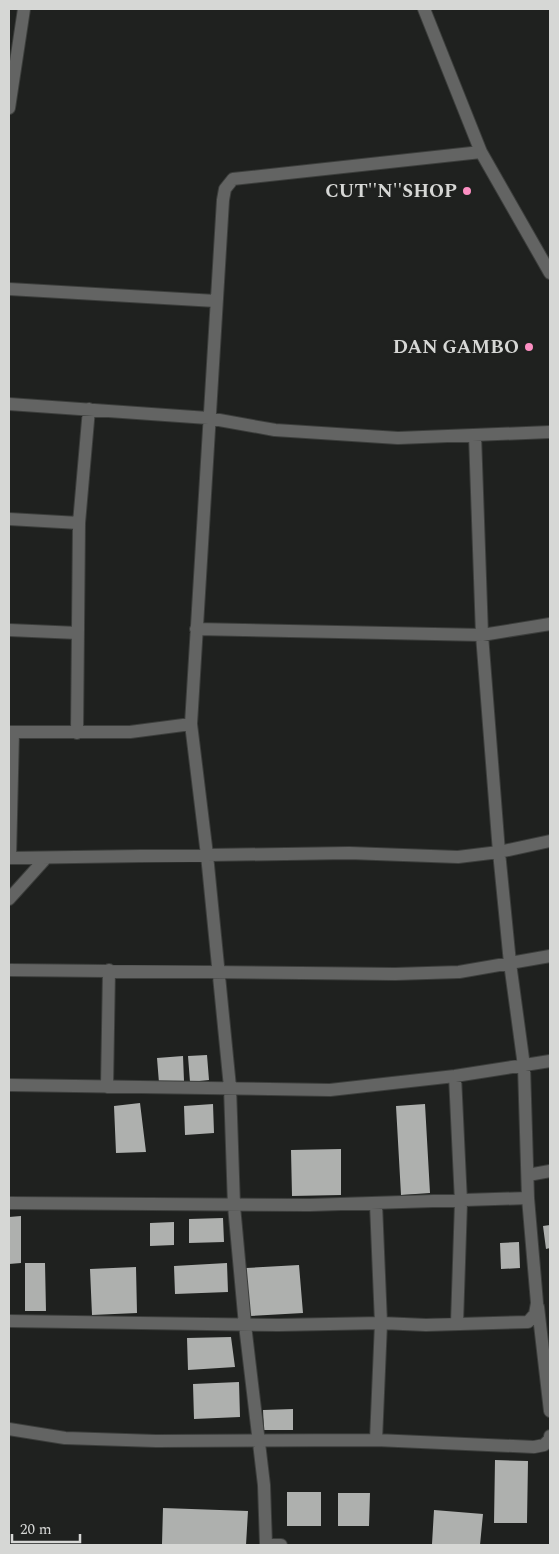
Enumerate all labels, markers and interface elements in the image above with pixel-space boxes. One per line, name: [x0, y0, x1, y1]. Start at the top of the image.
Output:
place label: CUT''N''SHOP: [325, 177, 457, 206]
marker: CUT''N''SHOP: [461, 185, 473, 197]
place label: DAN GAMBO: [393, 333, 519, 362]
marker: DAN GAMBO: [523, 341, 535, 353]
scale bar: [12, 1512, 80, 1544]
text: 20 m: [20, 1518, 52, 1541]

